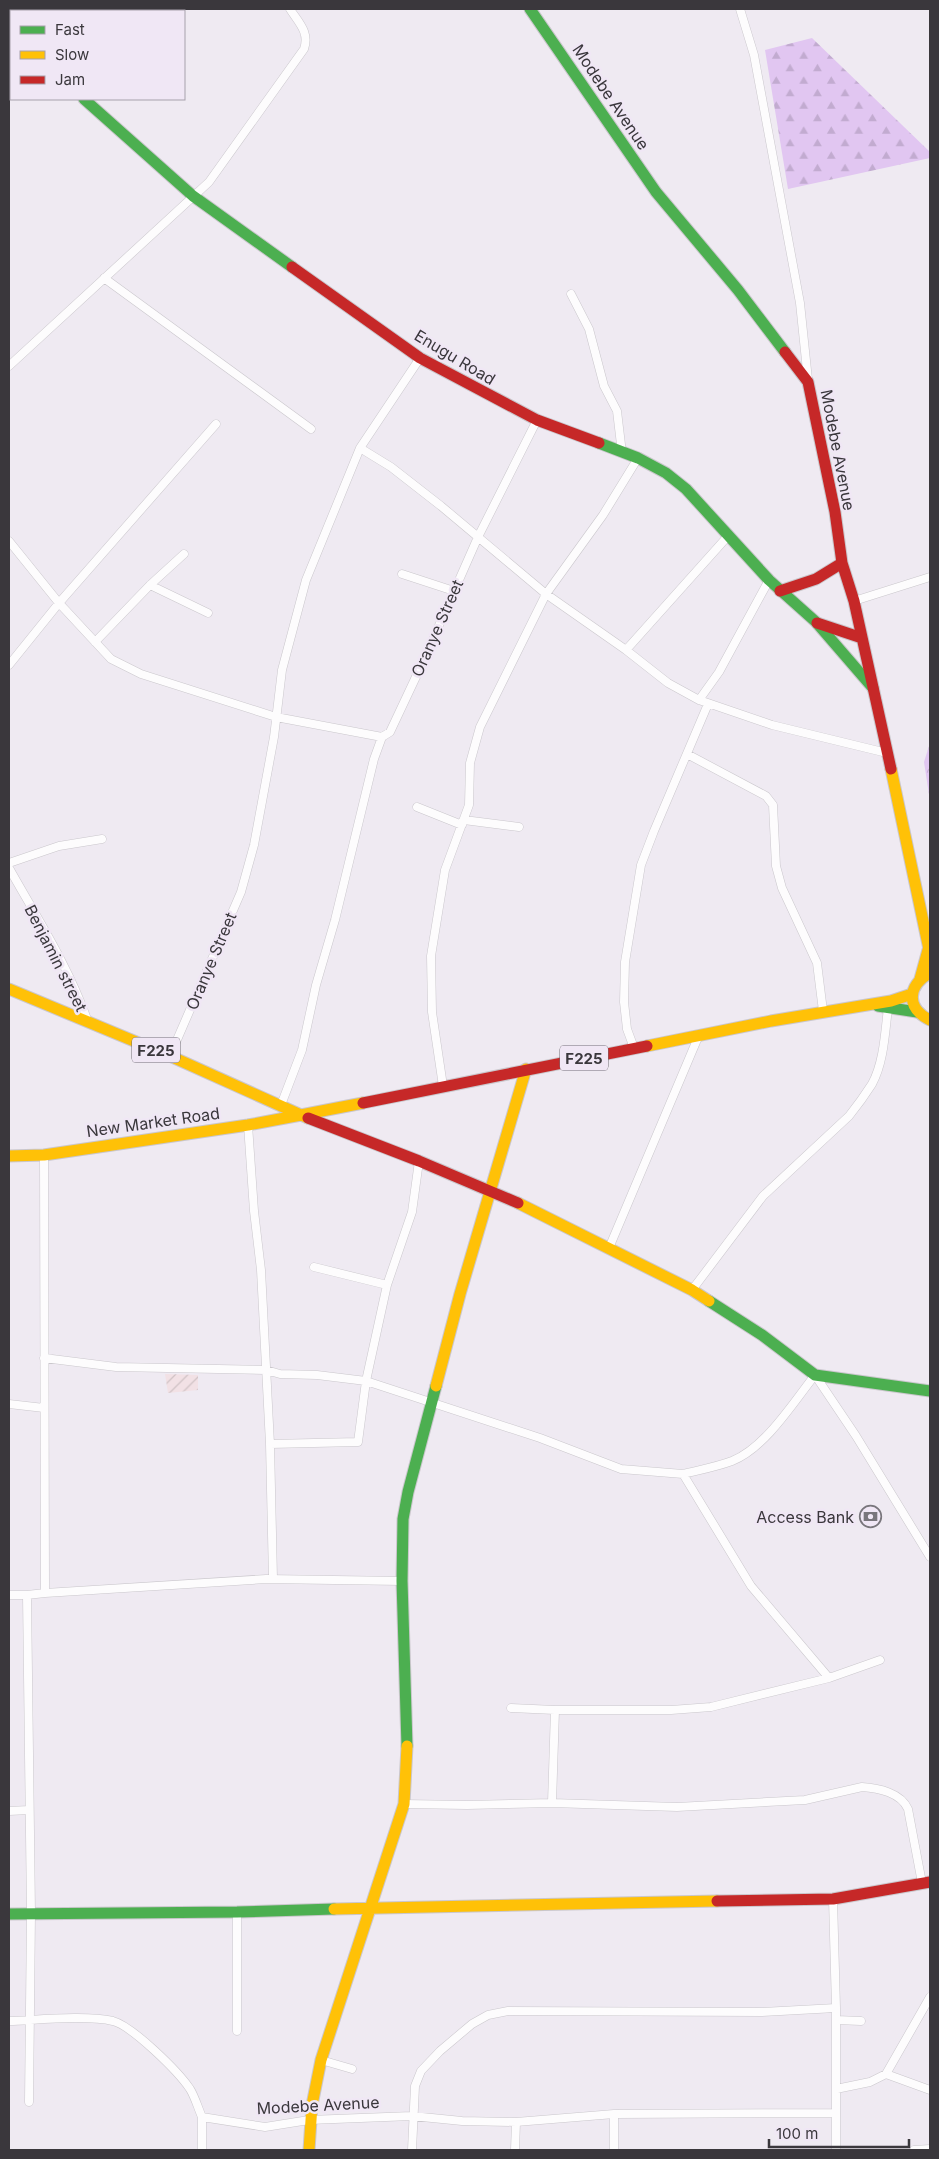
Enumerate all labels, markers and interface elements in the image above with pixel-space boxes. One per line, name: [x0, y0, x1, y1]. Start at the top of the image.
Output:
legend: [10, 10, 185, 100]
text: Fast: [55, 20, 85, 39]
street label: Modebe Avenue: [568, 40, 654, 154]
text: Slow: [55, 45, 89, 64]
text: Jam: [55, 70, 85, 89]
street label: Enugu Road: [411, 325, 499, 389]
street label: Modebe Avenue: [816, 388, 860, 512]
street label: Oranye Street: [407, 576, 467, 680]
street label: Benjamin street: [20, 901, 92, 1015]
street label: Oranye Street: [181, 909, 241, 1013]
road number: F225: [132, 1038, 180, 1062]
road number: F225: [560, 1046, 608, 1070]
street label: New Market Road: [85, 1103, 221, 1141]
bank icon: Access Bank: [858, 1505, 882, 1529]
place label: Access Bank: [756, 1507, 854, 1527]
street label: Modebe Avenue: [256, 2092, 380, 2118]
scale bar: [769, 2116, 909, 2148]
text: 100 m: [776, 2124, 818, 2143]

